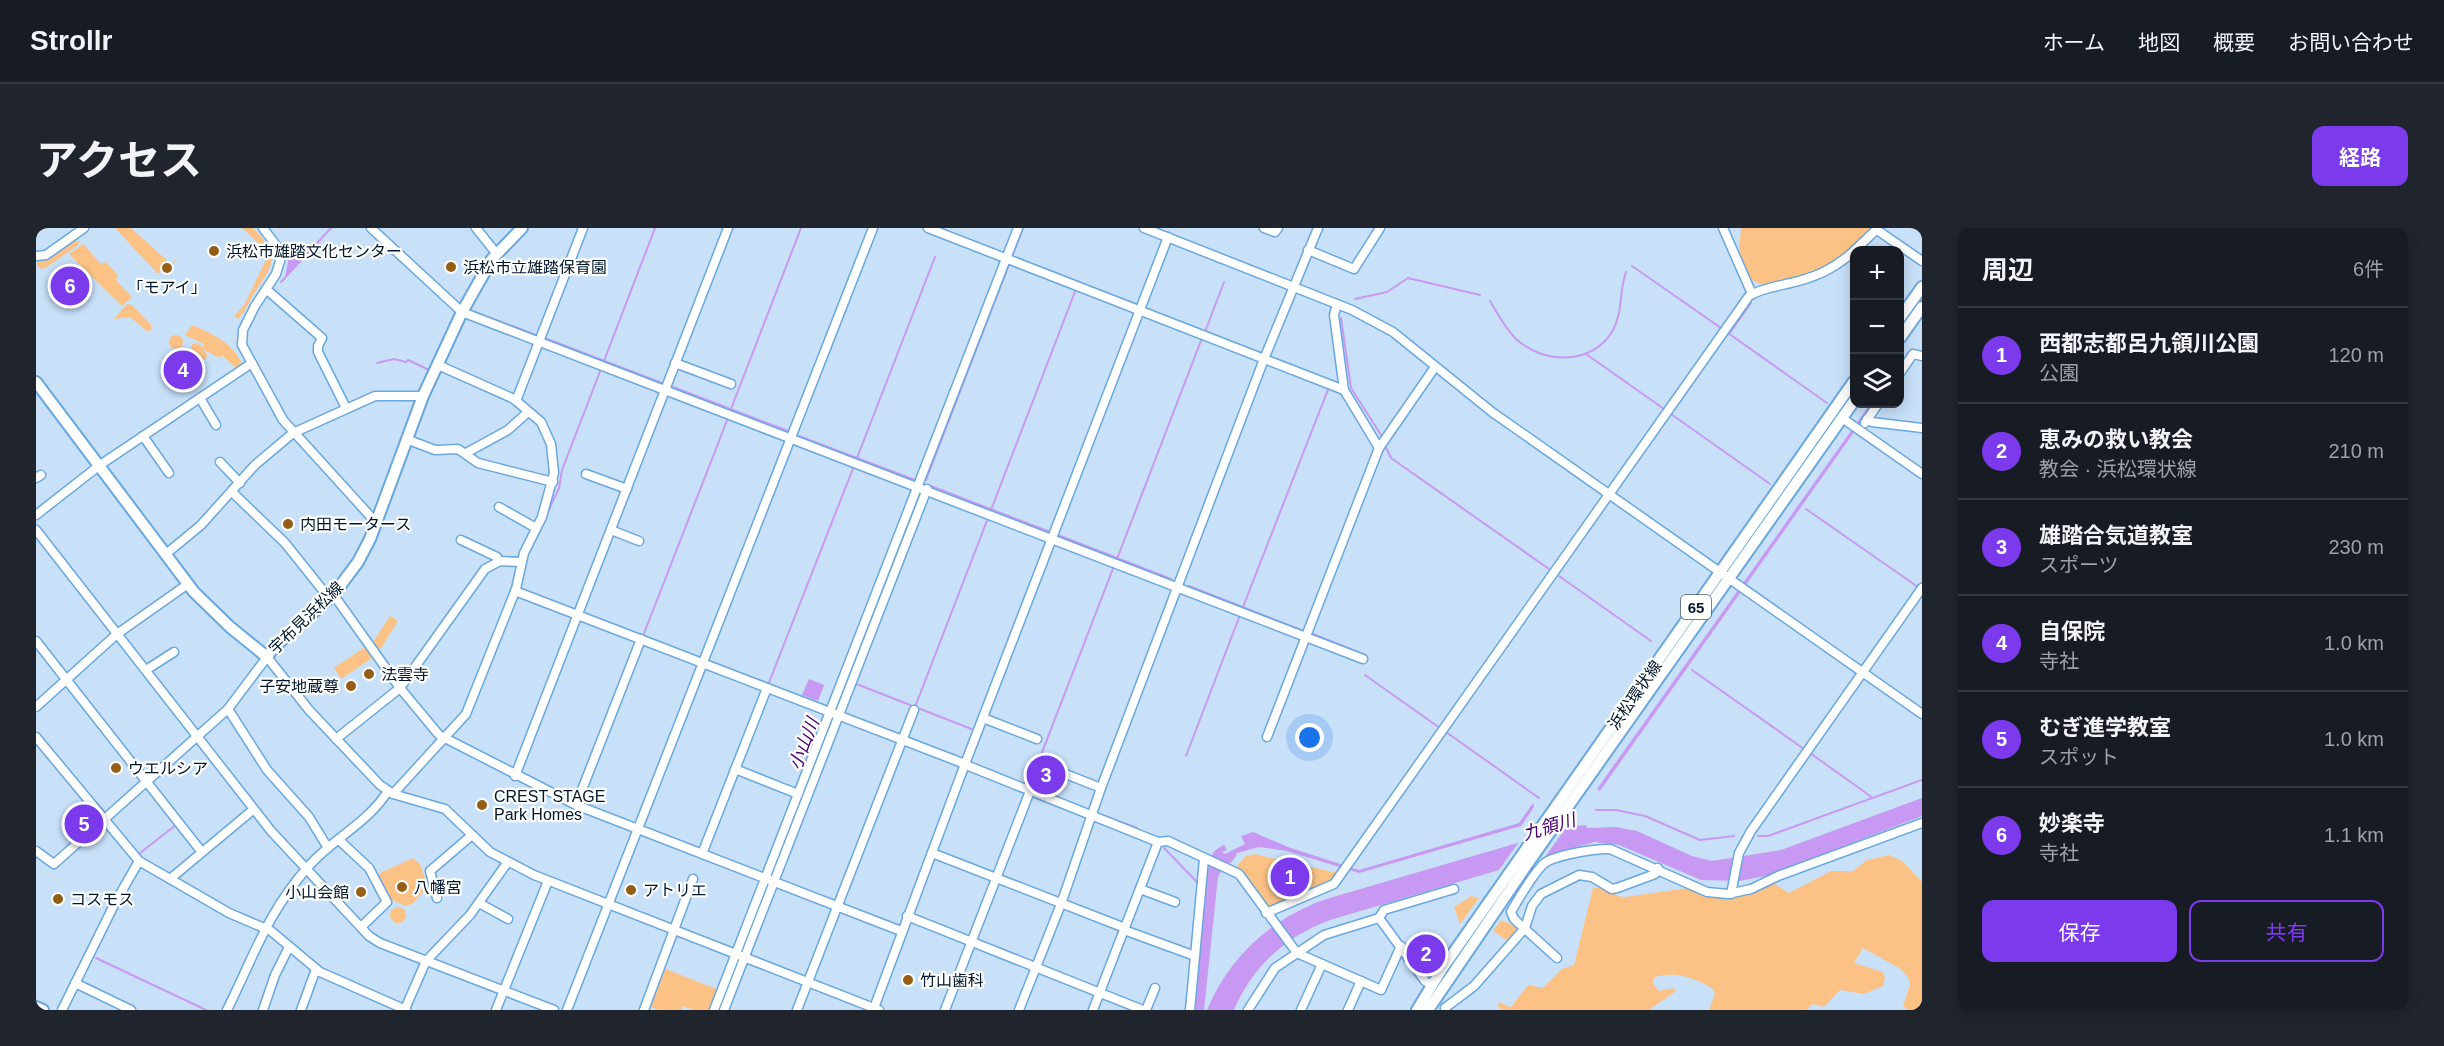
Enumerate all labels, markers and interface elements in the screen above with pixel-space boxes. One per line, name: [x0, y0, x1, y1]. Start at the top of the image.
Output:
text: Strollr: [30, 25, 112, 56]
text: ホーム: [2043, 31, 2105, 54]
text: 地図: [2138, 31, 2180, 54]
text: 概要: [2213, 31, 2255, 54]
text: お問い合わせ: [2288, 31, 2414, 54]
button: 経路: [2312, 126, 2408, 186]
text: アクセス: [36, 137, 202, 184]
place label: 浜松市雄踏文化センター: [226, 243, 402, 260]
marker: 浜松市雄踏文化センター: [207, 244, 221, 258]
map controls: [1850, 246, 1904, 408]
button: +: [1850, 246, 1904, 300]
text: 周辺: [1982, 255, 2034, 285]
text: 6件: [2353, 258, 2384, 280]
place label: 浜松市立雄踏保育園: [463, 259, 607, 276]
marker: 浜松市立雄踏保育園: [444, 260, 458, 274]
marker: 「モアイ」: [160, 261, 174, 275]
pin: 6: [51, 264, 90, 308]
place label: 「モアイ」: [127, 279, 207, 296]
button: −: [1850, 300, 1904, 354]
text: 西都志都呂九領川公園: [2039, 331, 2259, 356]
text: 1: [1996, 344, 2007, 366]
text: 120 m: [2328, 344, 2384, 366]
pin: 4: [164, 348, 202, 392]
button: layers: [1850, 354, 1904, 408]
text: 公園: [2039, 362, 2079, 384]
text: 恵みの救い教会: [2039, 427, 2193, 452]
text: 2: [1996, 440, 2007, 462]
text: 210 m: [2328, 440, 2384, 462]
text: 教会 · 浜松環状線: [2039, 458, 2197, 480]
place label: 内田モータース: [300, 516, 411, 533]
marker: 内田モータース: [281, 517, 295, 531]
text: 雄踏合気道教室: [2039, 523, 2193, 548]
text: 3: [1996, 536, 2007, 558]
text: 230 m: [2328, 536, 2384, 558]
text: スポーツ: [2039, 554, 2119, 576]
street label: 宇布見浜松線: [266, 579, 346, 657]
road number: 65: [1681, 595, 1711, 619]
text: 自保院: [2039, 619, 2105, 644]
text: 4: [1996, 632, 2007, 654]
text: 1.0 km: [2324, 632, 2384, 654]
text: 寺社: [2039, 650, 2079, 672]
street label: 浜松環状線: [1605, 657, 1665, 733]
place label: 法雲寺: [381, 666, 429, 683]
marker: 法雲寺: [362, 667, 376, 681]
place label: 子安地蔵尊: [259, 678, 339, 695]
marker: 子安地蔵尊: [344, 679, 358, 693]
water label: 小山川: [785, 713, 824, 773]
text: むぎ進学教室: [2039, 715, 2171, 740]
your location: [1295, 723, 1324, 752]
text: 5: [1996, 728, 2007, 750]
text: 1.0 km: [2324, 728, 2384, 750]
text: スポット: [2039, 746, 2119, 768]
pin: 3: [1026, 752, 1066, 798]
place label: ウエルシア: [128, 760, 208, 777]
marker: ウエルシア: [109, 761, 123, 775]
place label: CREST STAGE Park Homes: [494, 788, 605, 823]
marker: CREST STAGE Park Homes: [475, 798, 489, 812]
pin: 5: [64, 802, 104, 846]
water label: 九領川: [1520, 809, 1580, 844]
text: 妙楽寺: [2039, 811, 2105, 836]
text: 6: [1996, 824, 2007, 846]
text: 1.1 km: [2324, 824, 2384, 846]
text: 寺社: [2039, 842, 2079, 864]
pin: 1: [1270, 854, 1310, 900]
place label: 八幡宮: [414, 879, 462, 896]
marker: 八幡宮: [395, 880, 409, 894]
place label: アトリエ: [643, 882, 707, 899]
marker: アトリエ: [624, 883, 638, 897]
place label: 小山会館: [285, 884, 349, 901]
marker: 小山会館: [354, 885, 368, 899]
place label: コスモス: [70, 891, 134, 908]
marker: コスモス: [51, 892, 65, 906]
button: 保存: [1982, 900, 2177, 962]
button: 共有: [2189, 900, 2384, 962]
pin: 2: [1406, 932, 1446, 976]
place label: 竹山歯科: [920, 972, 984, 989]
marker: 竹山歯科: [901, 973, 915, 987]

